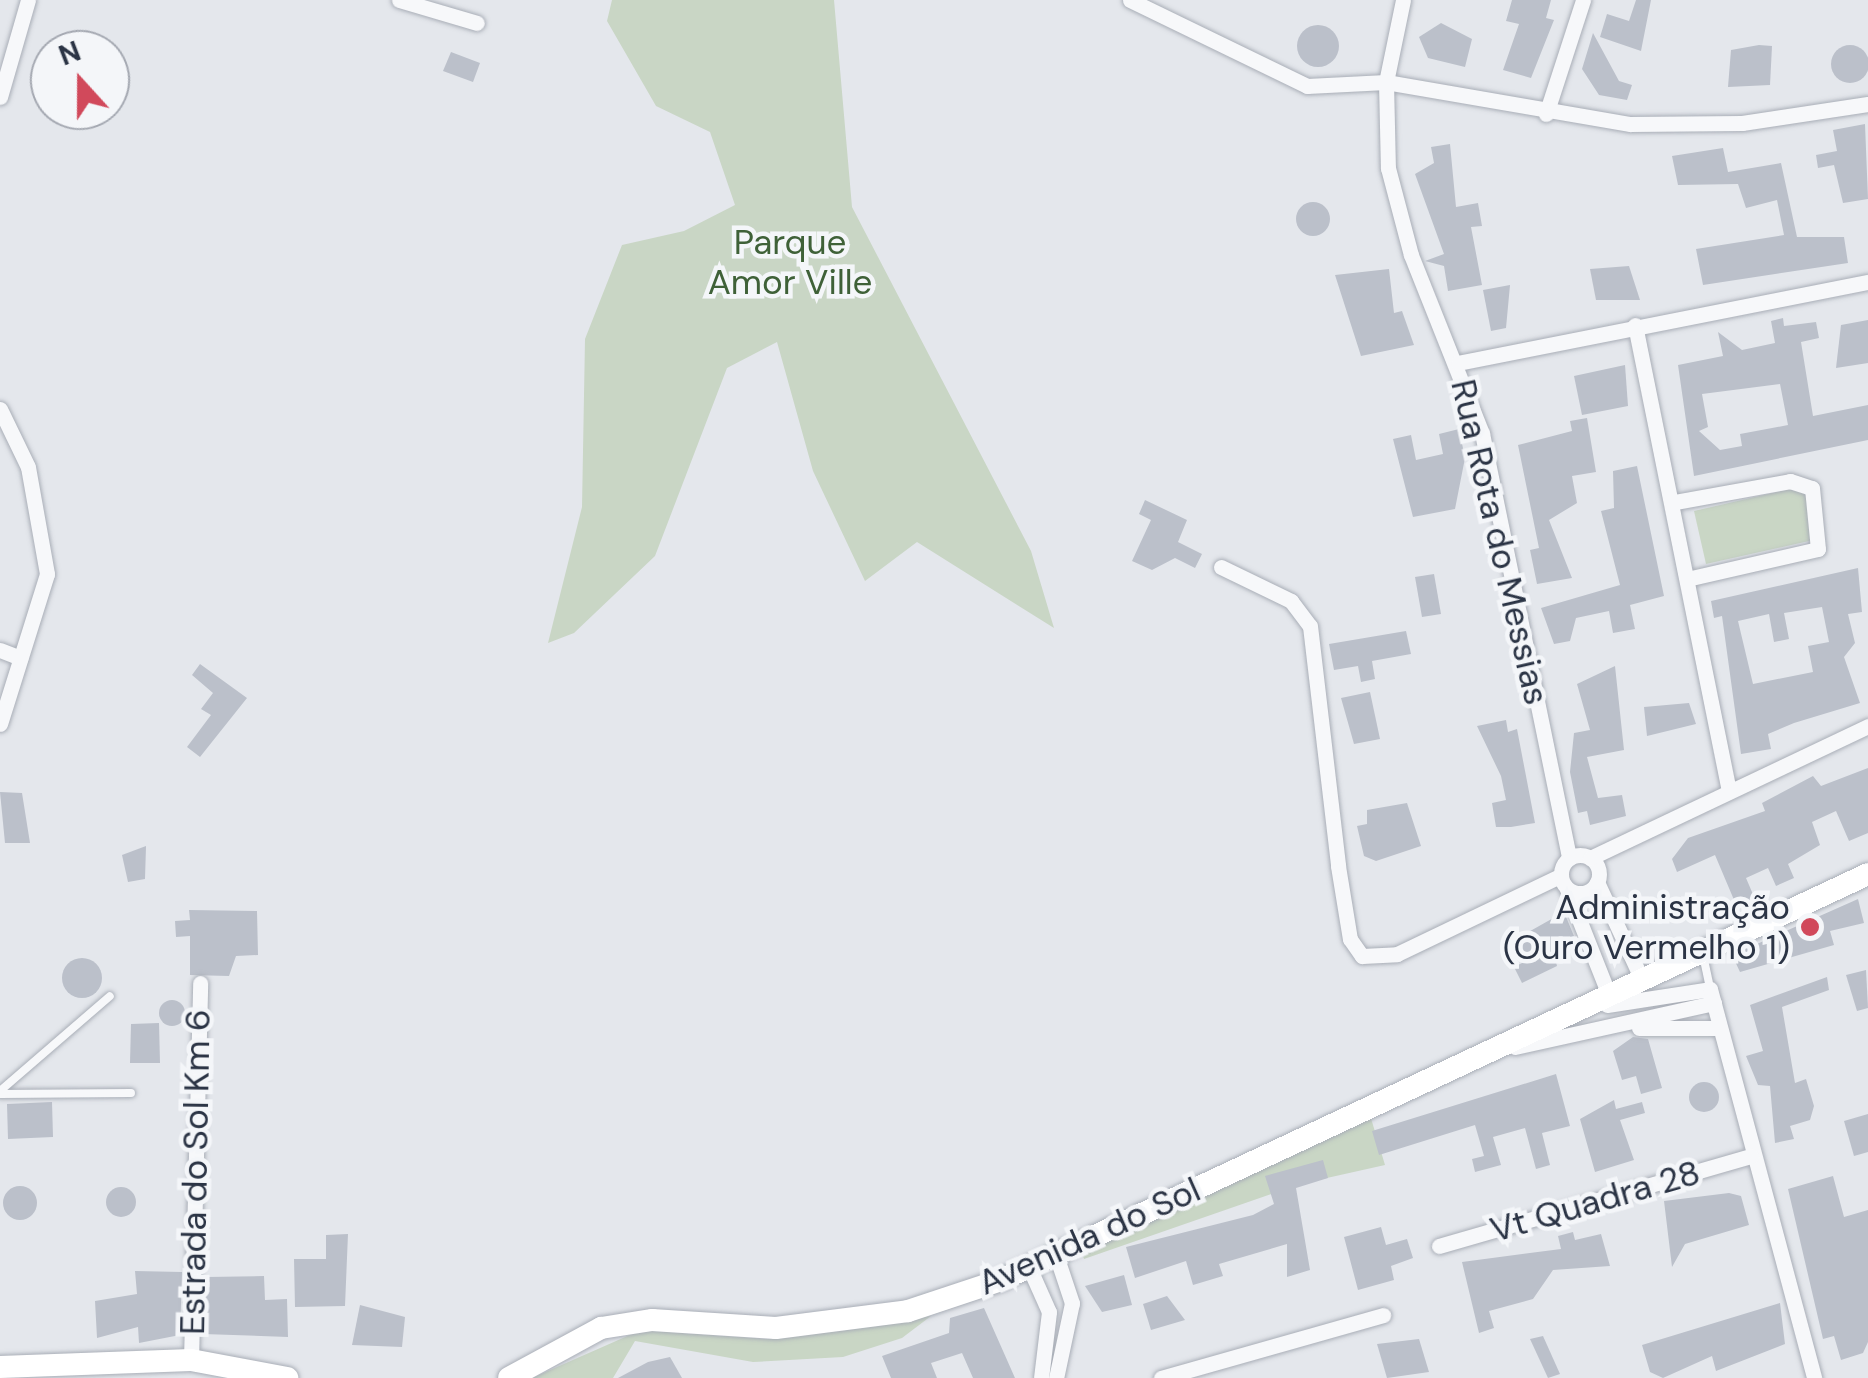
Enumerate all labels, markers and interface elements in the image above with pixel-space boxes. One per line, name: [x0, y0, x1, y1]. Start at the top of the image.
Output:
north arrow: [30, 30, 130, 130]
text: N: [54, 32, 86, 74]
park label: Parque Amor Ville: [708, 221, 872, 303]
street label: Rua Rota do Messias: [1442, 375, 1558, 709]
place label: Administração (Ouro Vermelho 1): [1503, 886, 1790, 968]
marker: Administração (Ouro Vermelho 1): [1799, 916, 1821, 938]
street label: Estrada do Sol Km 6: [171, 1009, 219, 1335]
street label: Vt Quadra 28: [1485, 1151, 1705, 1251]
street label: Avenida do Sol: [971, 1168, 1207, 1304]

